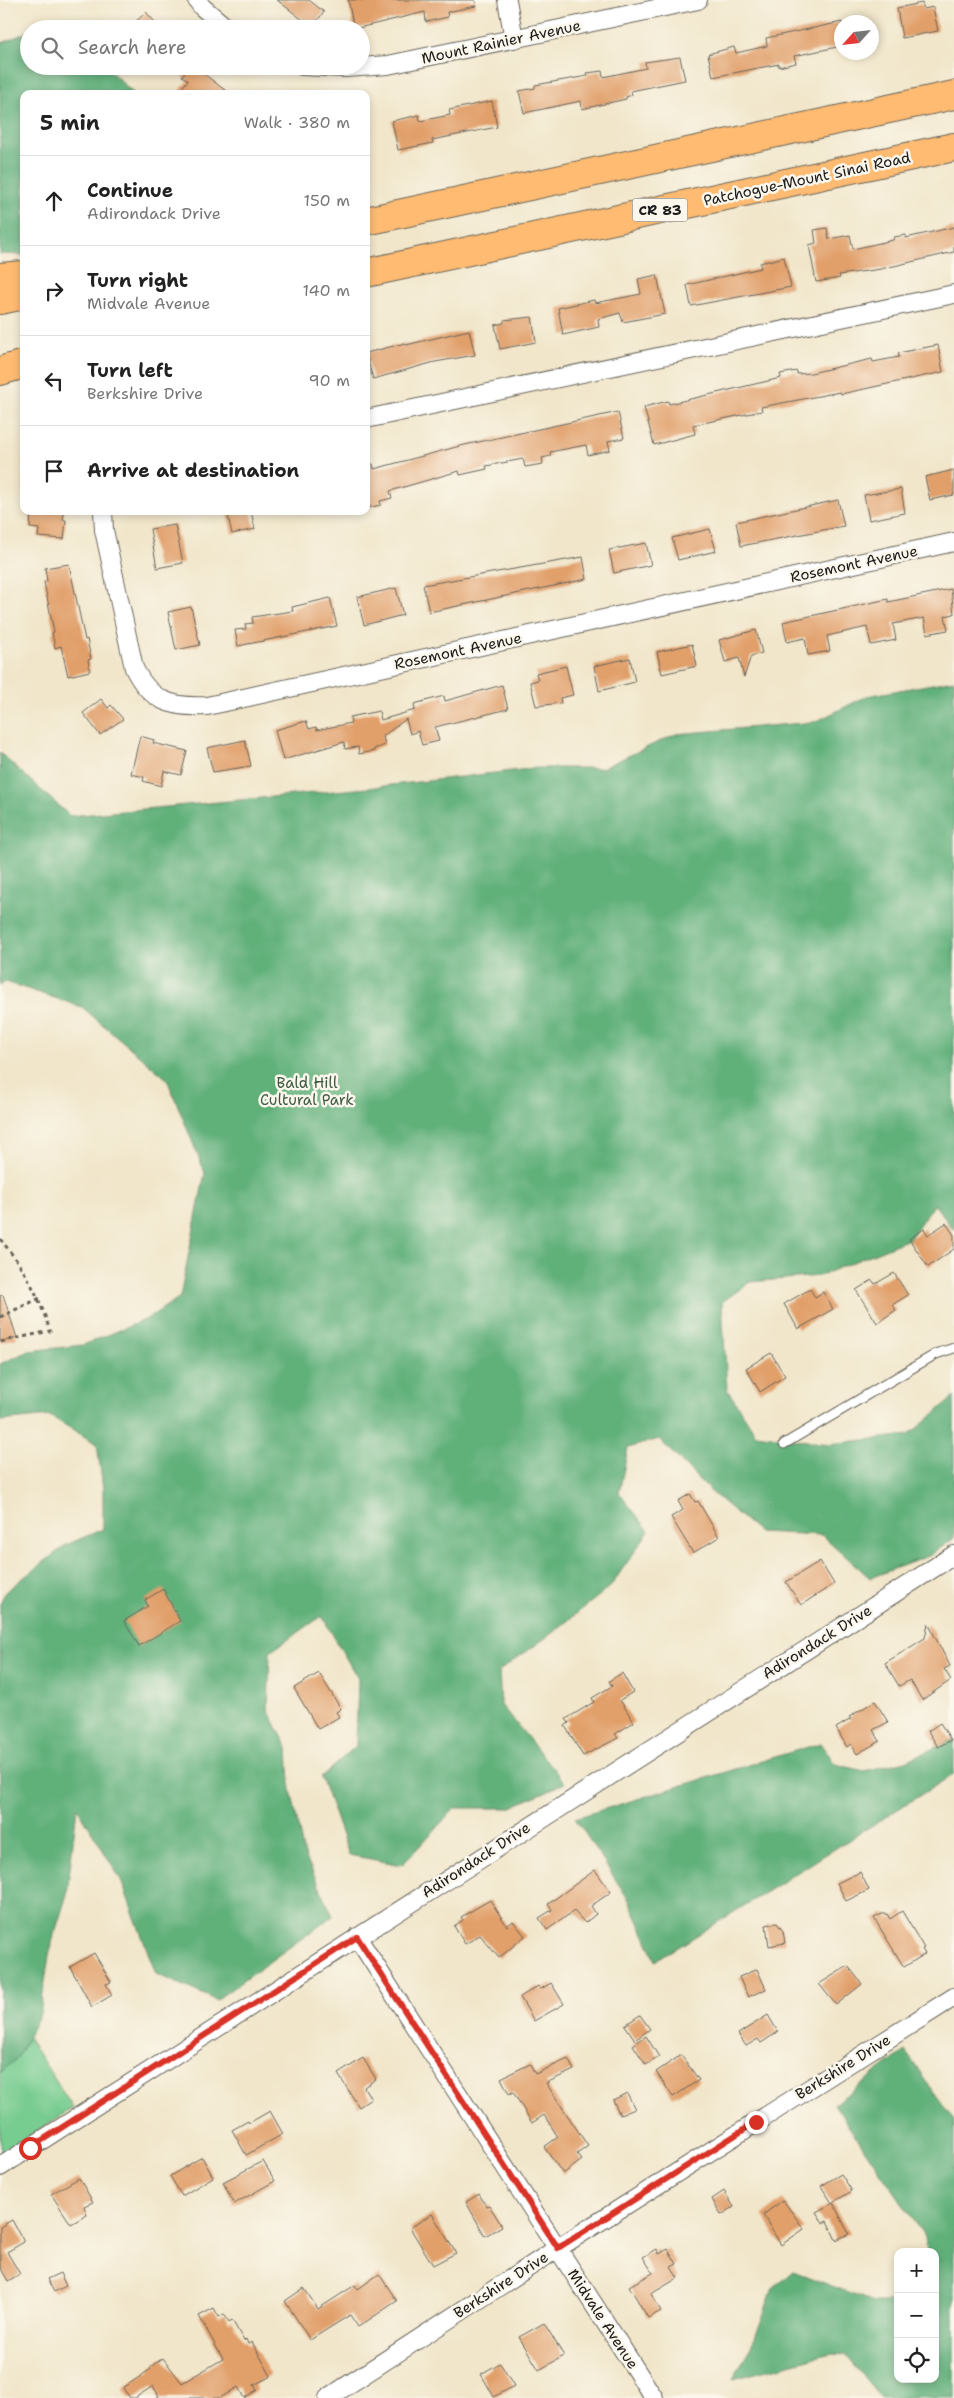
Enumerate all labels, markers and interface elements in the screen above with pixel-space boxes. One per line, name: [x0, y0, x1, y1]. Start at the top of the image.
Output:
street label: Mount Rainier Avenue: [420, 15, 582, 69]
north arrow: [834, 15, 879, 60]
search box: [20, 20, 370, 75]
icon: search: [38, 34, 66, 62]
text: Search here: [78, 35, 187, 60]
text: 5 min: [40, 109, 100, 137]
text: Walk · 380 m: [244, 112, 350, 133]
street label: Patchogue-Mount Sinai Road: [702, 147, 913, 211]
text: Continue: [87, 178, 173, 203]
icon: ahead: [40, 187, 68, 215]
text: 150 m: [303, 190, 350, 211]
road number: CR 83: [632, 198, 688, 222]
text: Adirondack Drive: [87, 203, 221, 224]
text: Turn right: [87, 268, 188, 293]
icon: right: [40, 277, 68, 305]
text: 140 m: [303, 280, 350, 301]
text: Midvale Avenue: [87, 293, 210, 314]
text: Turn left: [87, 358, 173, 383]
icon: left: [40, 367, 68, 395]
text: 90 m: [309, 370, 350, 391]
text: Berkshire Drive: [87, 383, 203, 404]
icon: arrive: [40, 457, 68, 485]
text: Arrive at destination: [87, 458, 299, 483]
street label: Rosemont Avenue: [788, 541, 920, 587]
street label: Rosemont Avenue: [392, 628, 524, 674]
park label: Bald Hill Cultural Park: [260, 1073, 354, 1110]
street label: Adirondack Drive: [759, 1600, 875, 1684]
street label: Adirondack Drive: [418, 1817, 534, 1903]
street label: Berkshire Drive: [792, 2030, 894, 2104]
route end: [745, 2111, 768, 2134]
route start: [19, 2137, 42, 2160]
street label: Berkshire Drive: [450, 2247, 552, 2323]
map controls: [894, 2248, 939, 2383]
button: +: [894, 2248, 939, 2293]
street label: Midvale Avenue: [563, 2265, 643, 2373]
button: −: [894, 2293, 939, 2338]
button: locate: [894, 2338, 939, 2383]

